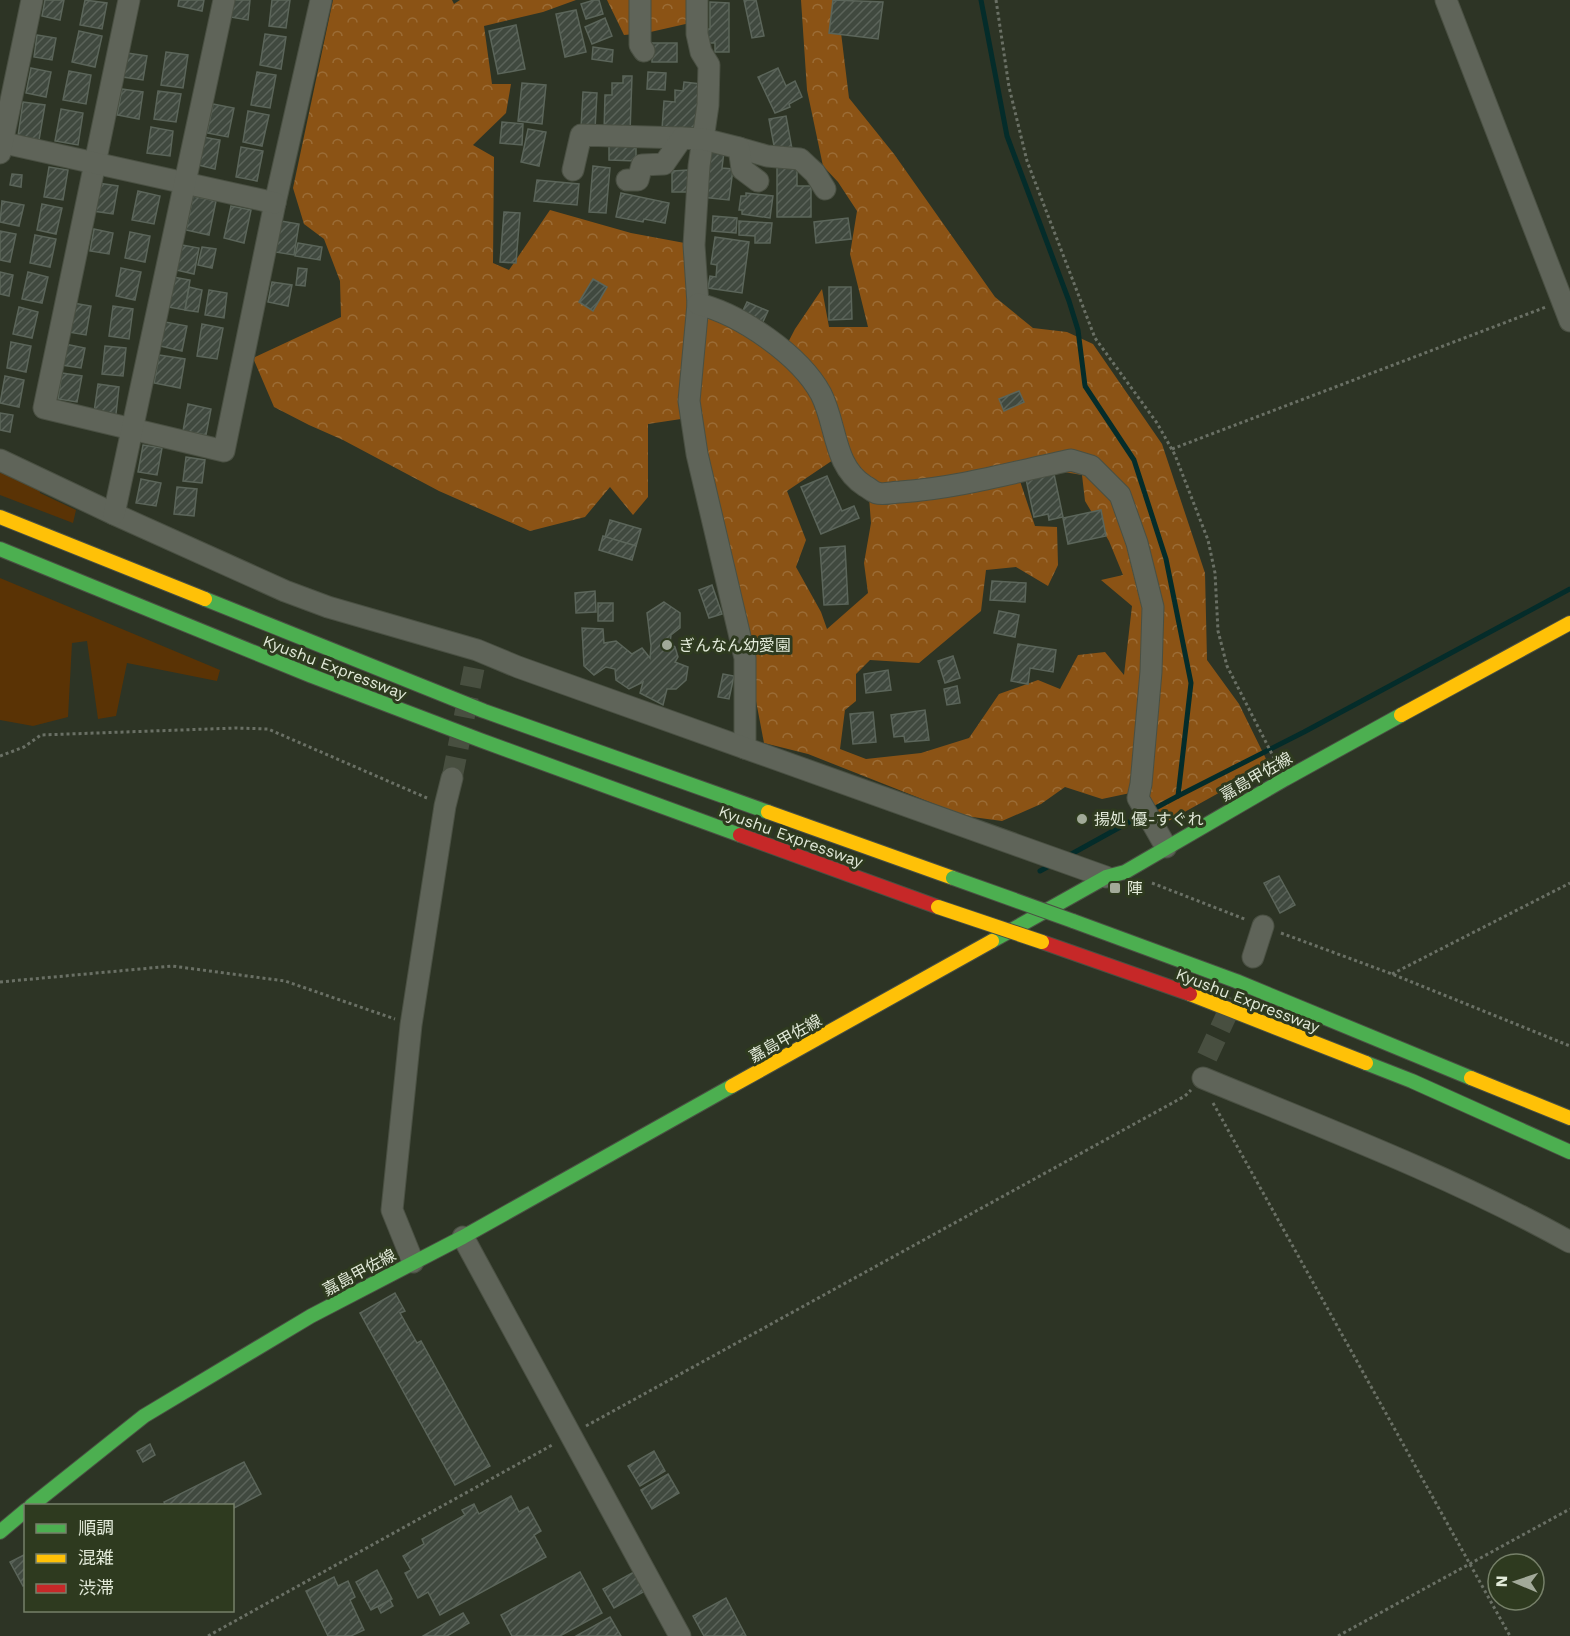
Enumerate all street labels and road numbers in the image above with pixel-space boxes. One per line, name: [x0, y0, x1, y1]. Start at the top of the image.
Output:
street label: Kyushu Expressway: [260, 631, 410, 704]
street label: 嘉島甲佐線: [1217, 748, 1296, 805]
street label: Kyushu Expressway: [716, 802, 866, 872]
street label: Kyushu Expressway: [1173, 964, 1323, 1037]
street label: 嘉島甲佐線: [746, 1011, 825, 1066]
street label: 嘉島甲佐線: [319, 1245, 399, 1300]

